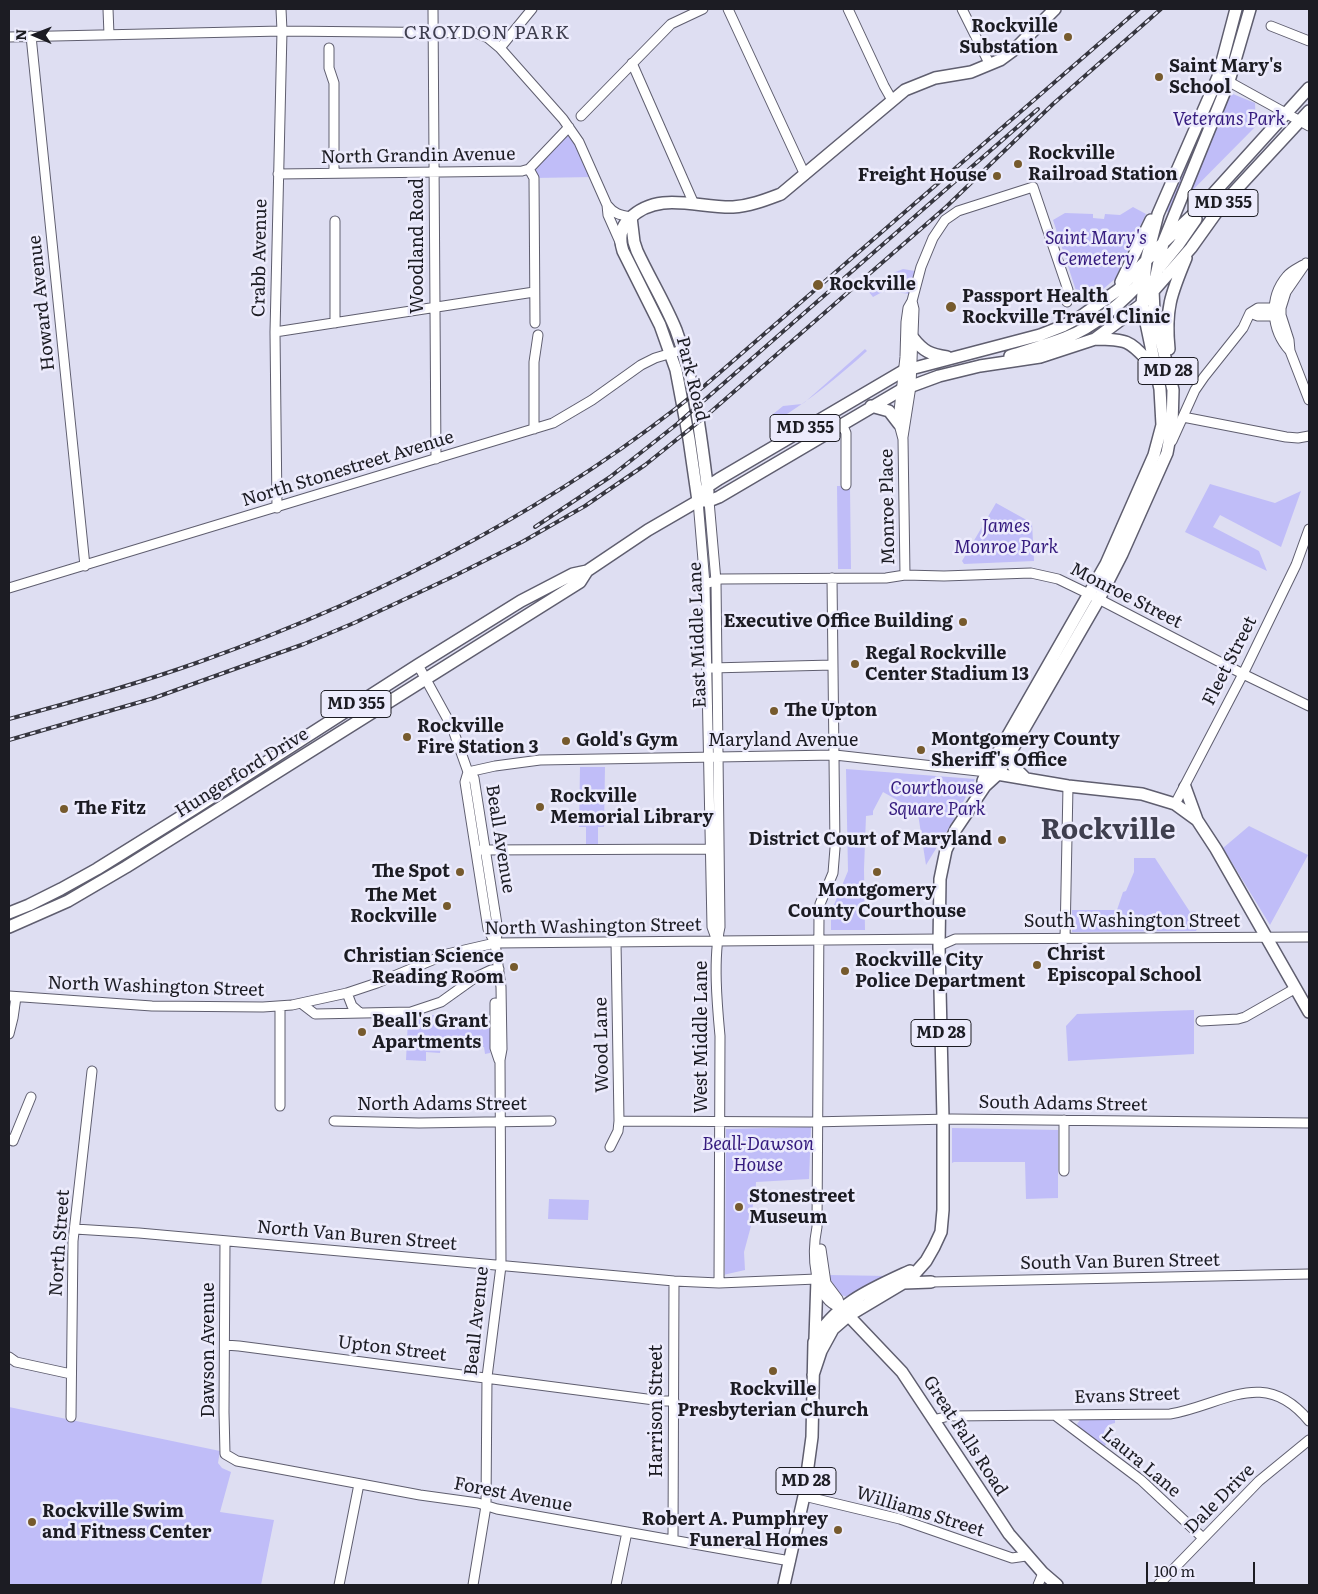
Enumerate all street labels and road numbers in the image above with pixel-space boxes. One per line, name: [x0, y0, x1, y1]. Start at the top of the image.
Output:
street label: North Grandin Avenue: [320, 144, 516, 168]
street label: Woodland Road: [407, 178, 429, 314]
road number: MD 355: [1188, 190, 1258, 217]
street label: Crabb Avenue: [248, 199, 272, 317]
street label: Howard Avenue: [24, 234, 60, 372]
street label: Park Road: [671, 334, 713, 424]
road number: MD 28: [1138, 358, 1198, 384]
road number: MD 355: [770, 414, 840, 442]
street label: North Stonestreet Avenue: [239, 426, 457, 512]
street label: Monroe Place: [876, 449, 900, 565]
street label: Monroe Street: [1066, 558, 1186, 634]
street label: East Middle Lane: [685, 561, 711, 709]
street label: Fleet Street: [1198, 613, 1262, 709]
road number: MD 355: [321, 691, 391, 718]
street label: Hungerford Drive: [171, 723, 313, 823]
street label: Maryland Avenue: [708, 730, 858, 752]
street label: Beall Avenue: [481, 783, 519, 895]
street label: South Washington Street: [1024, 911, 1240, 933]
street label: North Washington Street: [484, 914, 702, 940]
street label: West Middle Lane: [691, 961, 713, 1113]
street label: North Washington Street: [47, 972, 265, 1002]
street label: Wood Lane: [590, 997, 614, 1093]
road number: MD 28: [911, 1020, 971, 1046]
street label: South Adams Street: [978, 1092, 1148, 1116]
street label: North Adams Street: [357, 1094, 527, 1116]
street label: North Street: [45, 1189, 75, 1297]
street label: North Van Buren Street: [256, 1216, 458, 1256]
street label: South Van Buren Street: [1020, 1249, 1220, 1275]
street label: Beall Avenue: [461, 1265, 493, 1377]
street label: Dawson Avenue: [198, 1282, 220, 1418]
street label: Upton Street: [336, 1332, 448, 1366]
street label: Harrison Street: [646, 1344, 668, 1478]
street label: Great Falls Road: [918, 1372, 1012, 1500]
street label: Evans Street: [1074, 1383, 1180, 1409]
street label: Laura Lane: [1097, 1424, 1185, 1502]
street label: Dale Drive: [1181, 1460, 1259, 1538]
road number: MD 28: [776, 1468, 836, 1494]
street label: Forest Avenue: [452, 1473, 574, 1517]
street label: Williams Street: [853, 1482, 987, 1542]

